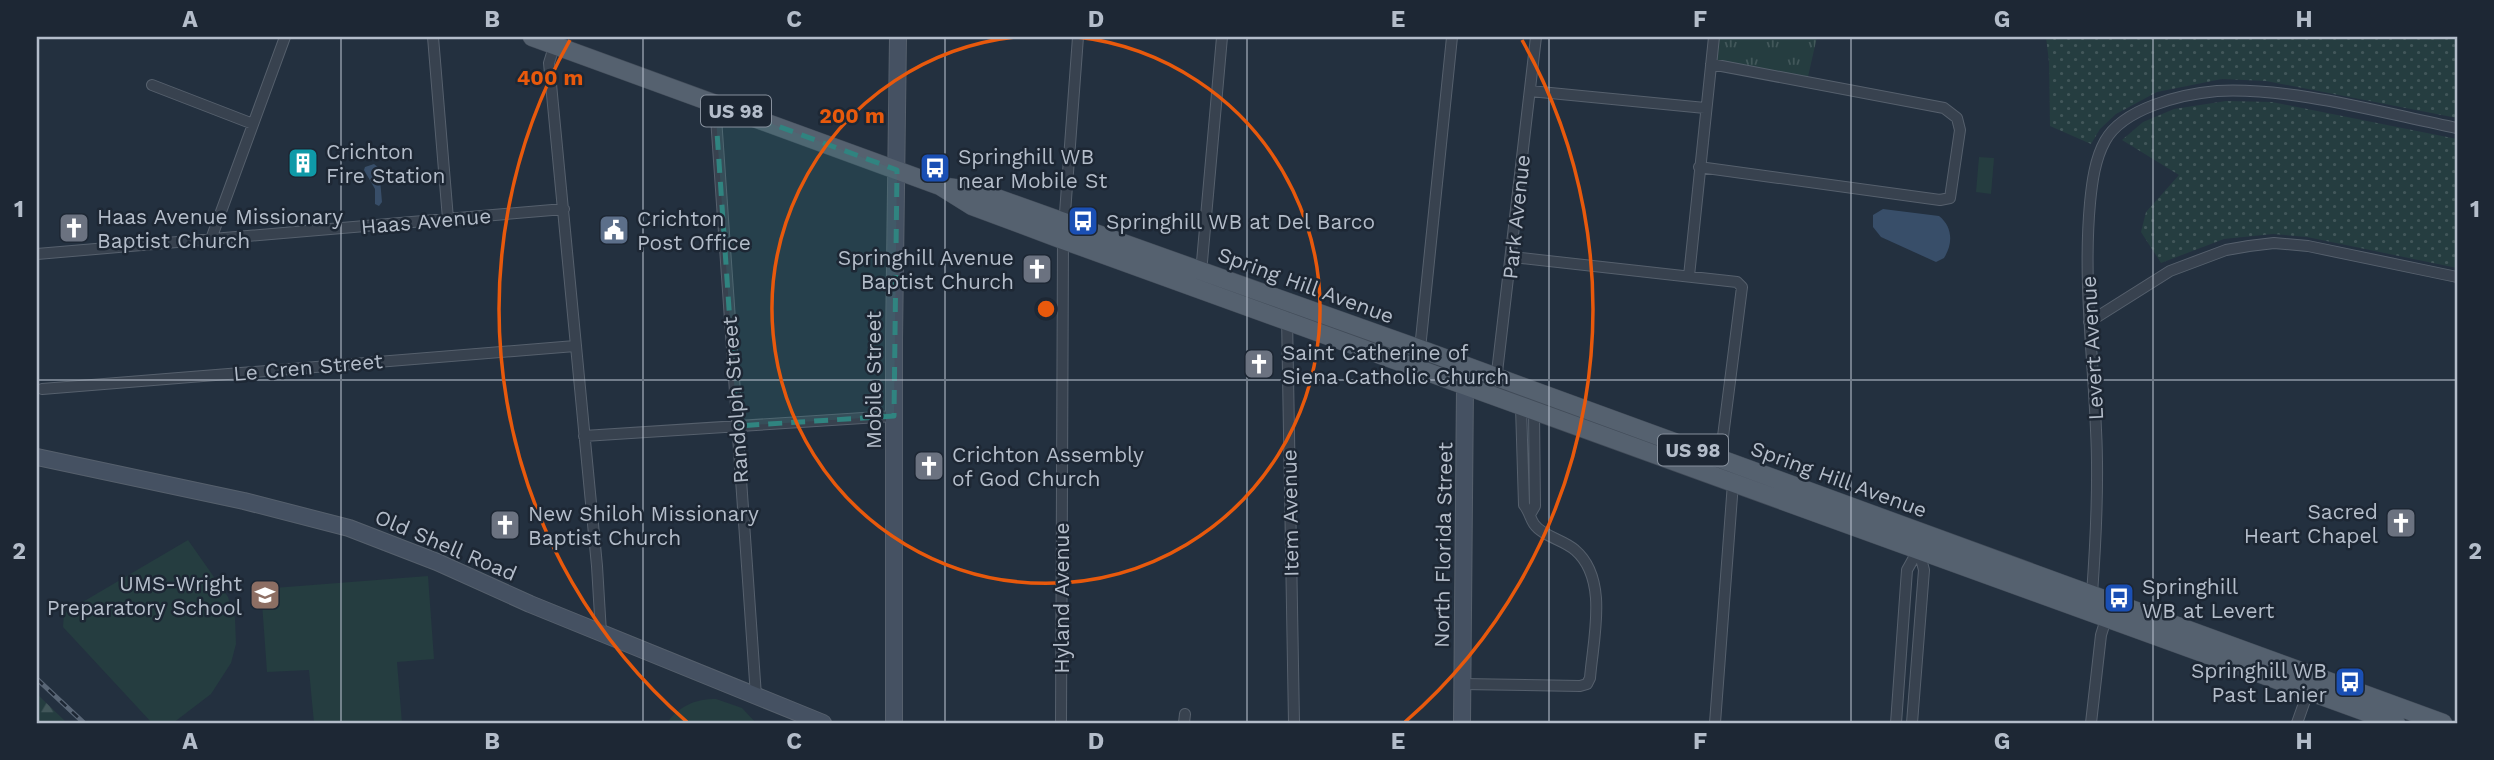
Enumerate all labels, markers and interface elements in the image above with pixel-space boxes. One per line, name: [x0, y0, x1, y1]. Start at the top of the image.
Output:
text: A: [182, 6, 198, 33]
text: B: [484, 6, 500, 33]
text: C: [786, 6, 802, 33]
text: D: [1088, 6, 1104, 33]
text: E: [1391, 6, 1405, 33]
text: F: [1693, 6, 1707, 33]
text: G: [1994, 6, 2010, 33]
text: H: [2295, 6, 2313, 33]
text: 400 m: [517, 65, 583, 90]
road number: US 98: [701, 96, 771, 127]
text: 200 m: [819, 103, 885, 128]
place label: Crichton Fire Station: [326, 139, 446, 188]
place label: Springhill WB near Mobile St: [958, 144, 1108, 193]
building icon: Crichton Fire Station: [286, 146, 320, 180]
bus stop icon: Springhill WB near Mobile St: [918, 151, 952, 185]
street label: Park Avenue: [1497, 153, 1535, 281]
text: 1: [14, 196, 24, 223]
text: 1: [2470, 196, 2480, 223]
street label: Haas Avenue: [360, 203, 492, 239]
place label: Haas Avenue Missionary Baptist Church: [97, 204, 343, 253]
bus stop icon: Springhill WB at Del Barco: [1066, 204, 1100, 238]
place label: Crichton Post Office: [637, 206, 751, 255]
place label: Springhill WB at Del Barco: [1106, 209, 1375, 234]
church icon: Haas Avenue Missionary Baptist Church: [57, 211, 91, 245]
public building icon: Crichton Post Office: [597, 213, 631, 247]
street label: Spring Hill Avenue: [1214, 241, 1398, 329]
place label: Springhill Avenue Baptist Church: [838, 245, 1014, 294]
church icon: Springhill Avenue Baptist Church: [1020, 252, 1054, 286]
street label: Levert Avenue: [2076, 275, 2108, 421]
centre of rings: [1034, 297, 1058, 321]
street label: Mobile Street: [861, 311, 886, 449]
street label: Randolph Street: [717, 315, 753, 484]
place label: Saint Catherine of Siena Catholic Church: [1282, 340, 1509, 389]
church icon: Saint Catherine of Siena Catholic Church: [1242, 347, 1276, 381]
street label: Le Cren Street: [232, 348, 384, 386]
road number: US 98: [1658, 435, 1728, 466]
street label: Spring Hill Avenue: [1747, 435, 1931, 523]
place label: Crichton Assembly of God Church: [952, 442, 1144, 491]
street label: North Florida Street: [1429, 442, 1457, 648]
church icon: Crichton Assembly of God Church: [912, 449, 946, 483]
street label: Item Avenue: [1276, 449, 1304, 577]
place label: Sacred Heart Chapel: [2244, 499, 2379, 548]
place label: New Shiloh Missionary Baptist Church: [528, 501, 759, 550]
street label: Old Shell Road: [371, 504, 521, 586]
church icon: Sacred Heart Chapel: [2384, 506, 2418, 540]
church icon: New Shiloh Missionary Baptist Church: [488, 508, 522, 542]
street label: Hyland Avenue: [1049, 522, 1074, 674]
text: 2: [12, 538, 26, 565]
text: 2: [2468, 538, 2482, 565]
place label: UMS-Wright Preparatory School: [47, 571, 243, 620]
place label: Springhill WB at Levert: [2142, 574, 2275, 623]
school or university icon: UMS-Wright Preparatory School: [248, 578, 282, 612]
bus stop icon: Springhill WB at Levert: [2102, 581, 2136, 615]
place label: Springhill WB Past Lanier: [2191, 658, 2327, 707]
bus stop icon: Springhill WB Past Lanier: [2333, 665, 2367, 699]
text: A: [182, 728, 198, 755]
text: B: [484, 728, 500, 755]
text: C: [786, 728, 802, 755]
text: D: [1088, 728, 1104, 755]
text: E: [1391, 728, 1405, 755]
text: F: [1693, 728, 1707, 755]
text: G: [1994, 728, 2010, 755]
text: H: [2295, 728, 2313, 755]

